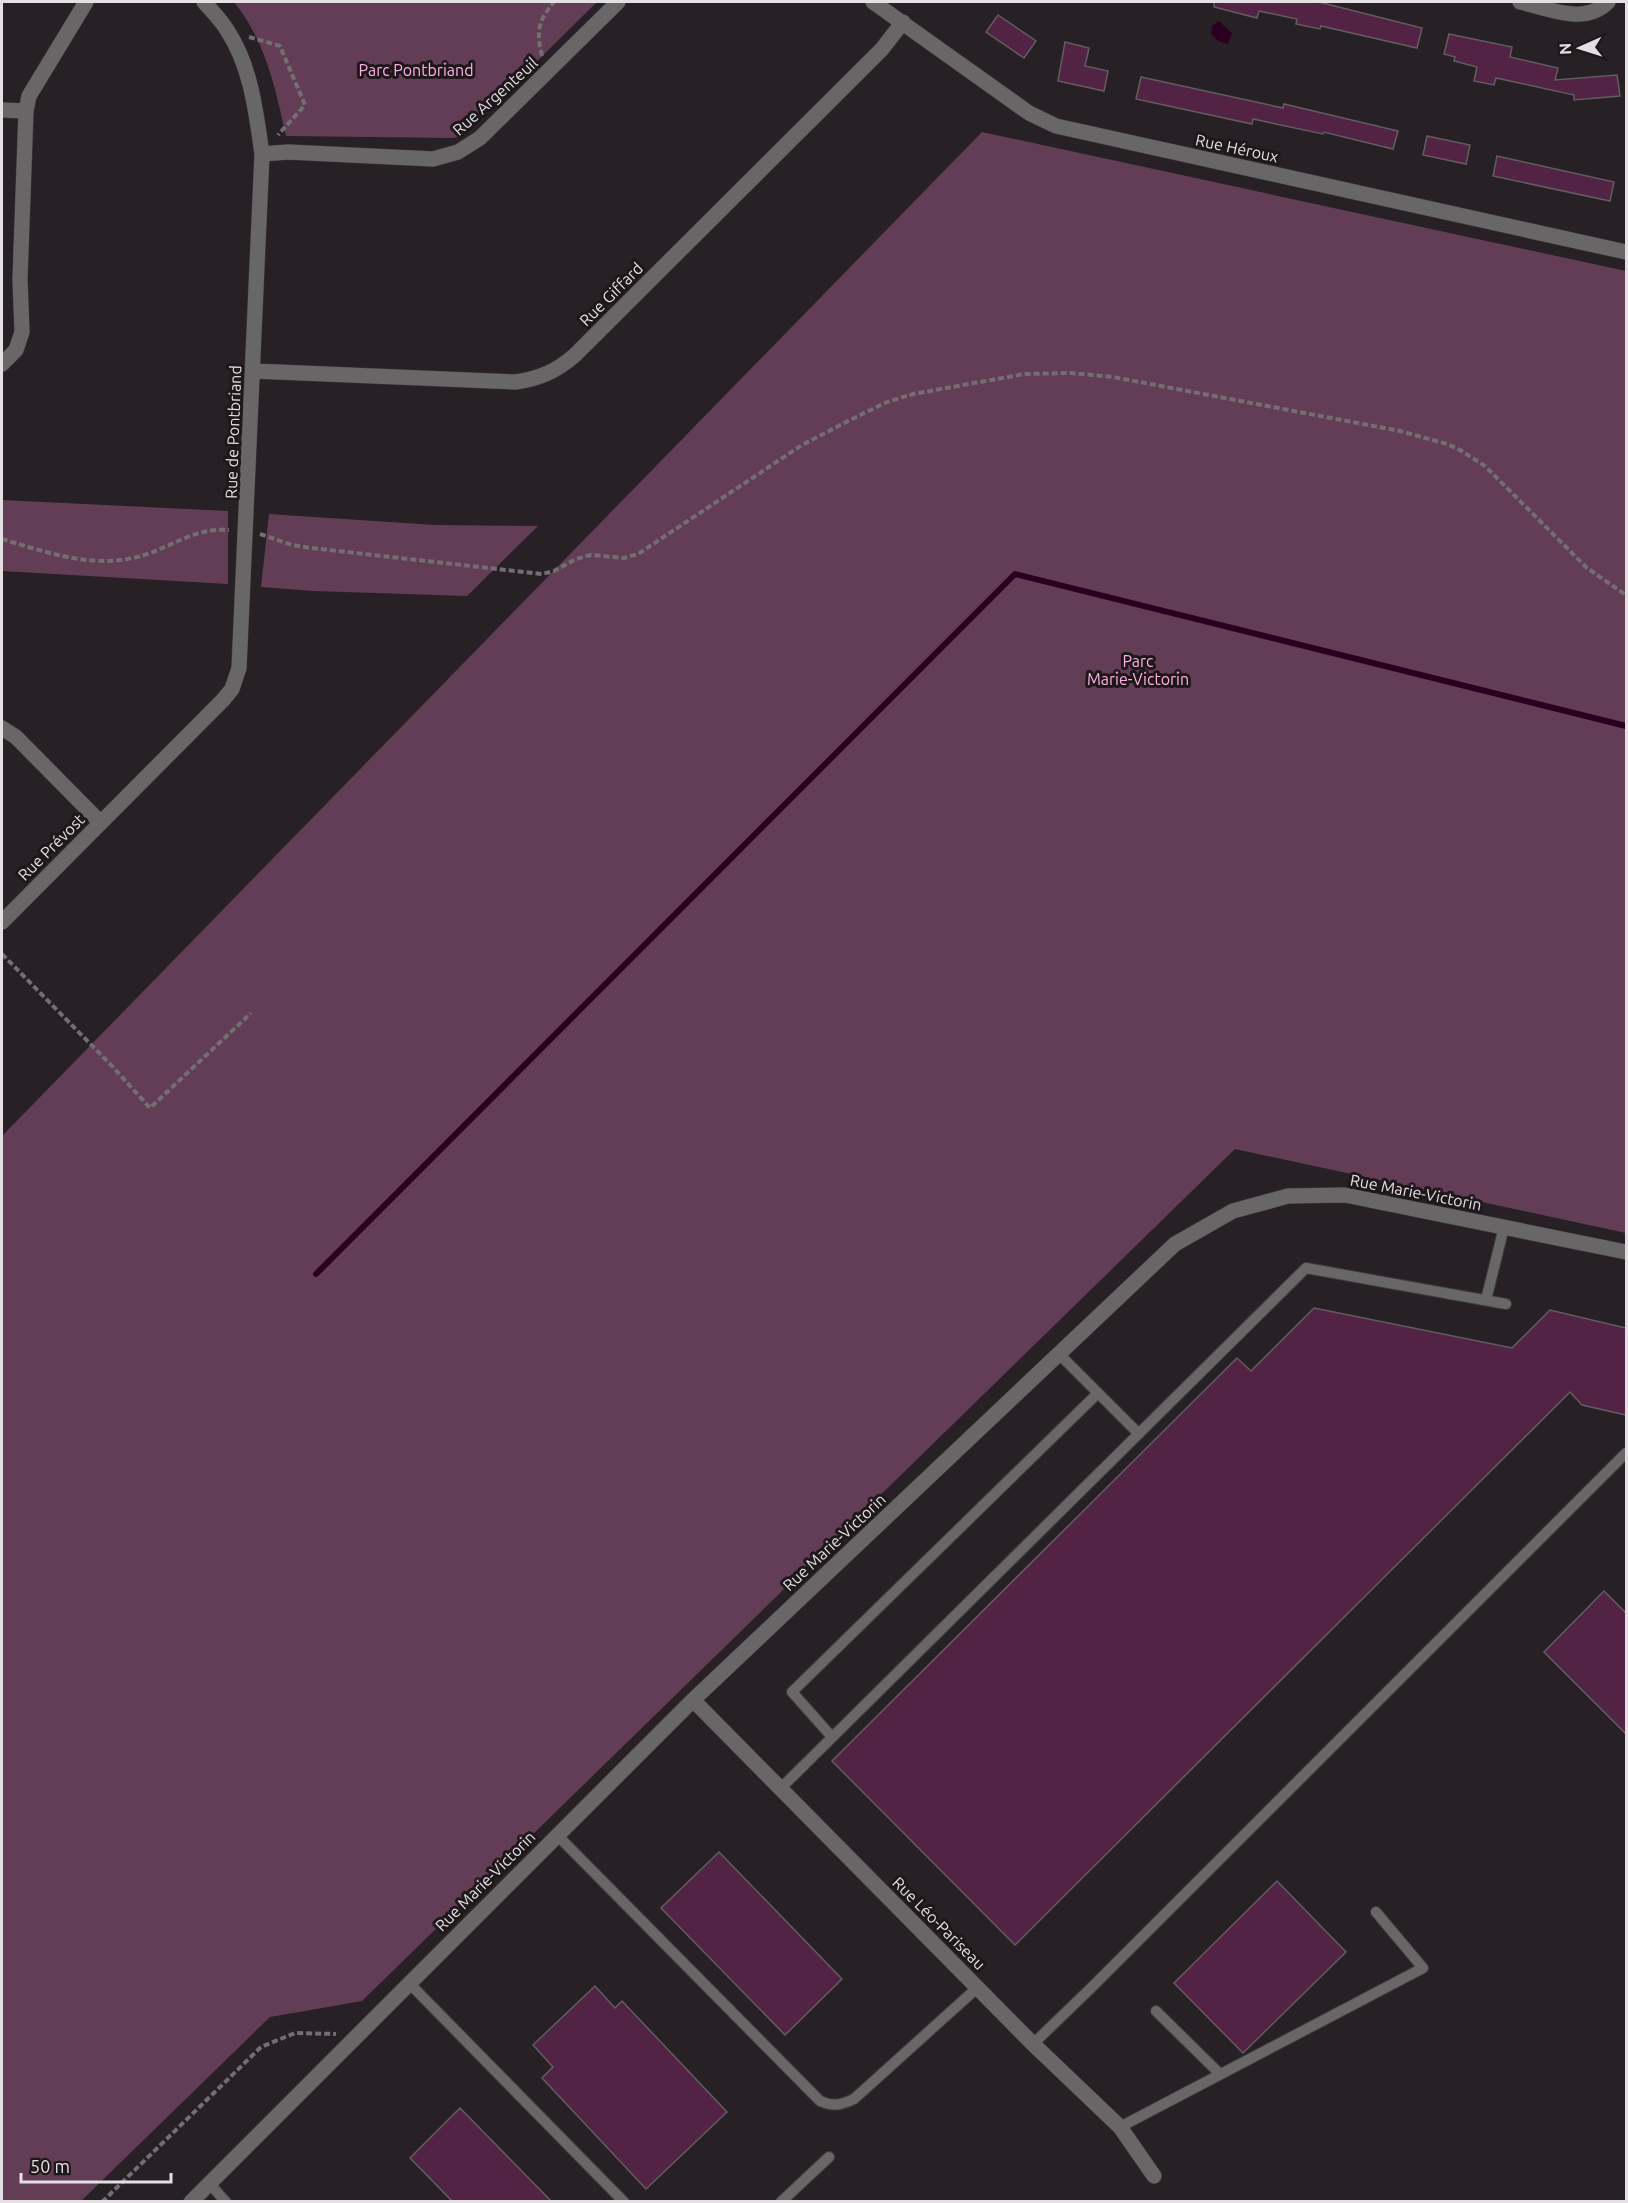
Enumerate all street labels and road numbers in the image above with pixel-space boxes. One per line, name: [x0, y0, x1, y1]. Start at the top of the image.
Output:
street label: Rue Argenteuil: [449, 53, 541, 139]
street label: Rue Héroux: [1194, 130, 1280, 166]
street label: Rue Giffard: [576, 259, 646, 329]
street label: Rue de Pontbriand: [222, 365, 244, 499]
street label: Rue Prévost: [14, 810, 88, 884]
street label: Rue Marie-Victorin: [1349, 1170, 1483, 1214]
street label: Rue Marie-Victorin: [779, 1490, 889, 1594]
street label: Rue Marie-Victorin: [431, 1827, 539, 1935]
street label: Rue Léo-Pariseau: [889, 1873, 989, 1973]

